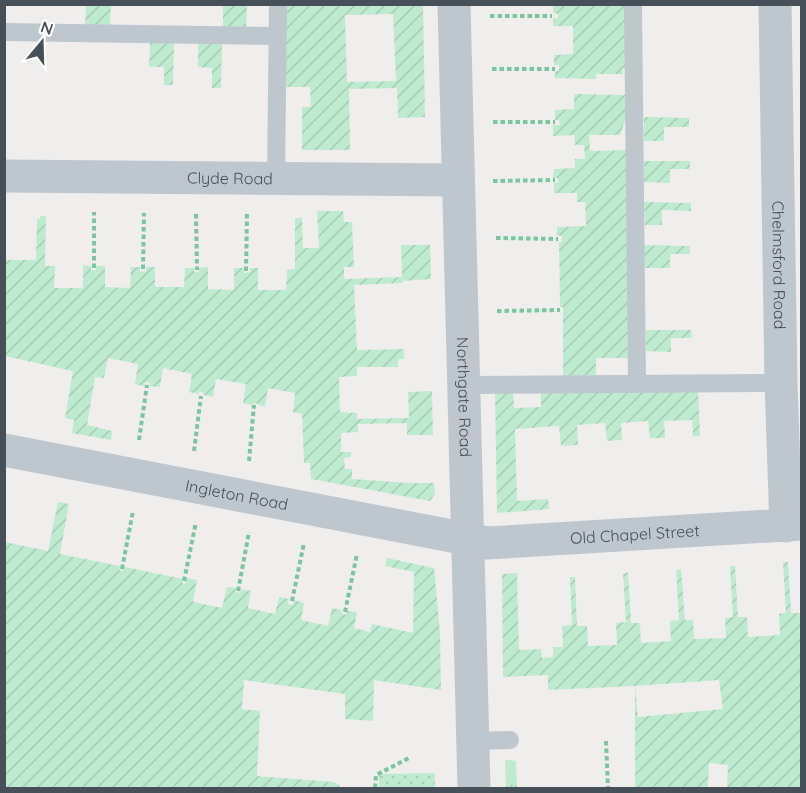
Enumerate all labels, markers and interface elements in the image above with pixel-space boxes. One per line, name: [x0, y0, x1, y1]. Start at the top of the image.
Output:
north arrow: [12, 12, 72, 72]
text: N: [38, 16, 56, 39]
street label: Clyde Road: [187, 168, 273, 188]
street label: Chelmsford Road: [768, 200, 790, 330]
street label: Northgate Road: [453, 337, 476, 457]
street label: Ingleton Road: [184, 475, 290, 514]
street label: Old Chapel Street: [570, 520, 700, 548]

